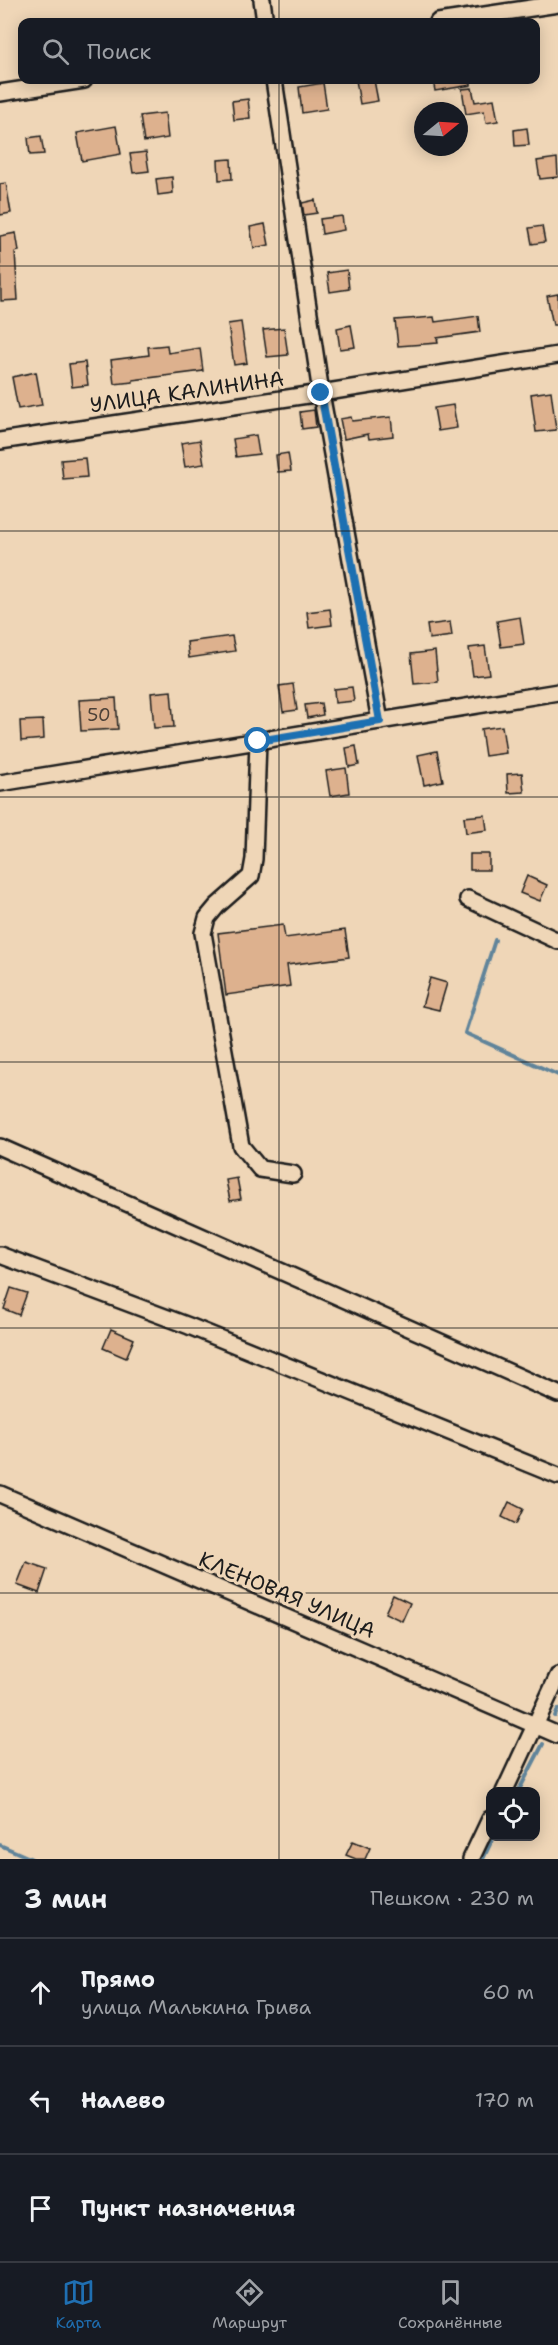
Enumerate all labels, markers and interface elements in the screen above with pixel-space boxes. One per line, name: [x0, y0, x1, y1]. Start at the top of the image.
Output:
search box: [18, 18, 540, 84]
icon: search: [39, 35, 72, 68]
text: Поиск: [87, 37, 151, 66]
north arrow: [414, 102, 468, 156]
street label: УЛИЦА КАЛИНИНА: [88, 365, 286, 419]
route end: [307, 379, 333, 405]
house number: 50: [87, 703, 111, 727]
route start: [244, 727, 270, 753]
street label: КЛЕНОВАЯ УЛИЦА: [194, 1545, 380, 1645]
map controls: [486, 1787, 540, 1841]
button: locate: [486, 1787, 540, 1841]
text: 3 мин: [24, 1881, 107, 1916]
text: Пешком · 230 m: [370, 1885, 534, 1911]
text: Прямо: [81, 1965, 155, 1994]
icon: ahead: [24, 1976, 57, 2009]
text: 60 m: [482, 1979, 534, 2005]
text: улица Малькина Грива: [81, 1994, 311, 2020]
icon: left: [24, 2084, 57, 2117]
text: Налево: [81, 2086, 165, 2115]
text: 170 m: [475, 2087, 534, 2113]
icon: arrive: [24, 2192, 57, 2225]
text: Пункт назначения: [81, 2194, 295, 2223]
tab: Карта: [56, 2276, 101, 2333]
tab: Маршрут: [212, 2276, 287, 2333]
tab: Сохранённые: [398, 2276, 502, 2333]

